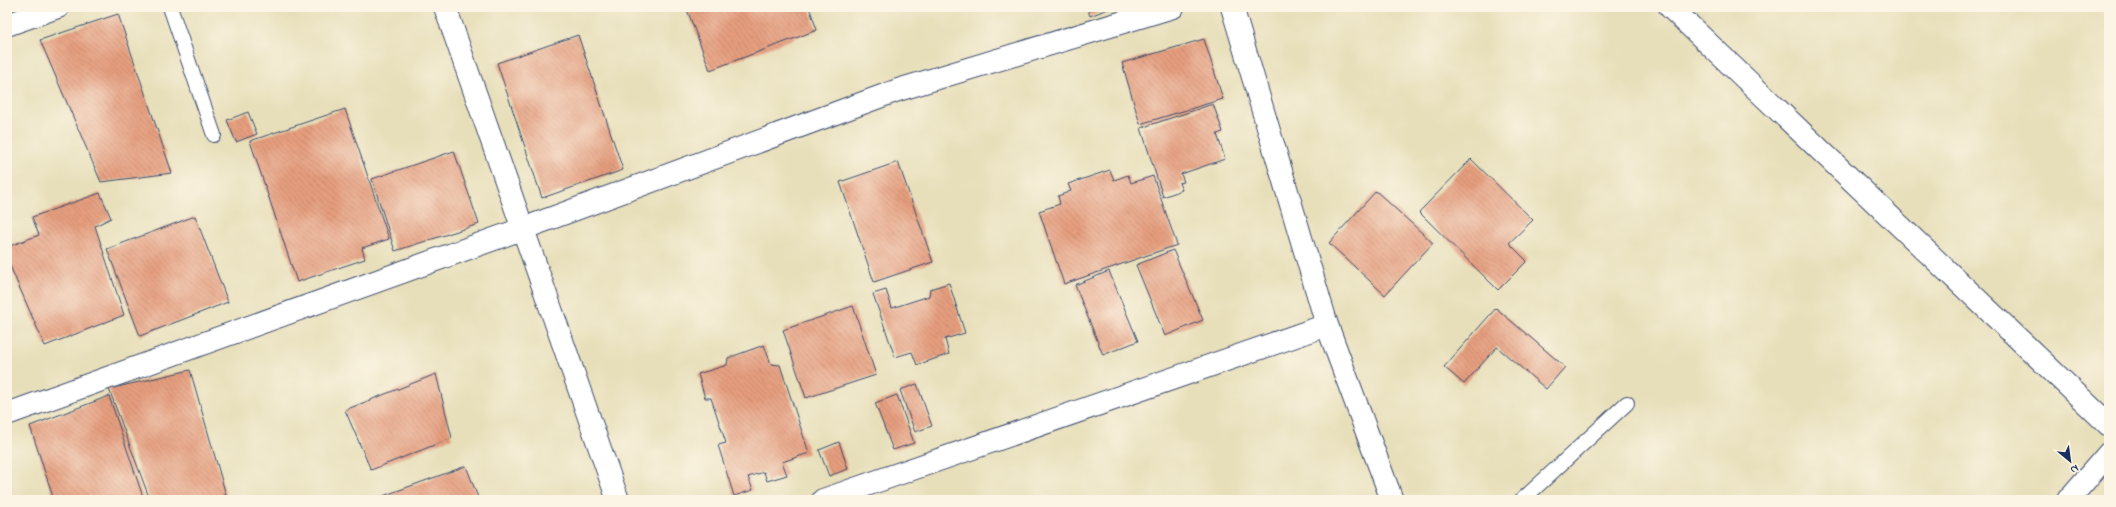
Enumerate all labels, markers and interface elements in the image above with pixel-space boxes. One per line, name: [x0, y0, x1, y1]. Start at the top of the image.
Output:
north arrow: [2050, 441, 2090, 481]
text: N: [2067, 460, 2081, 478]

